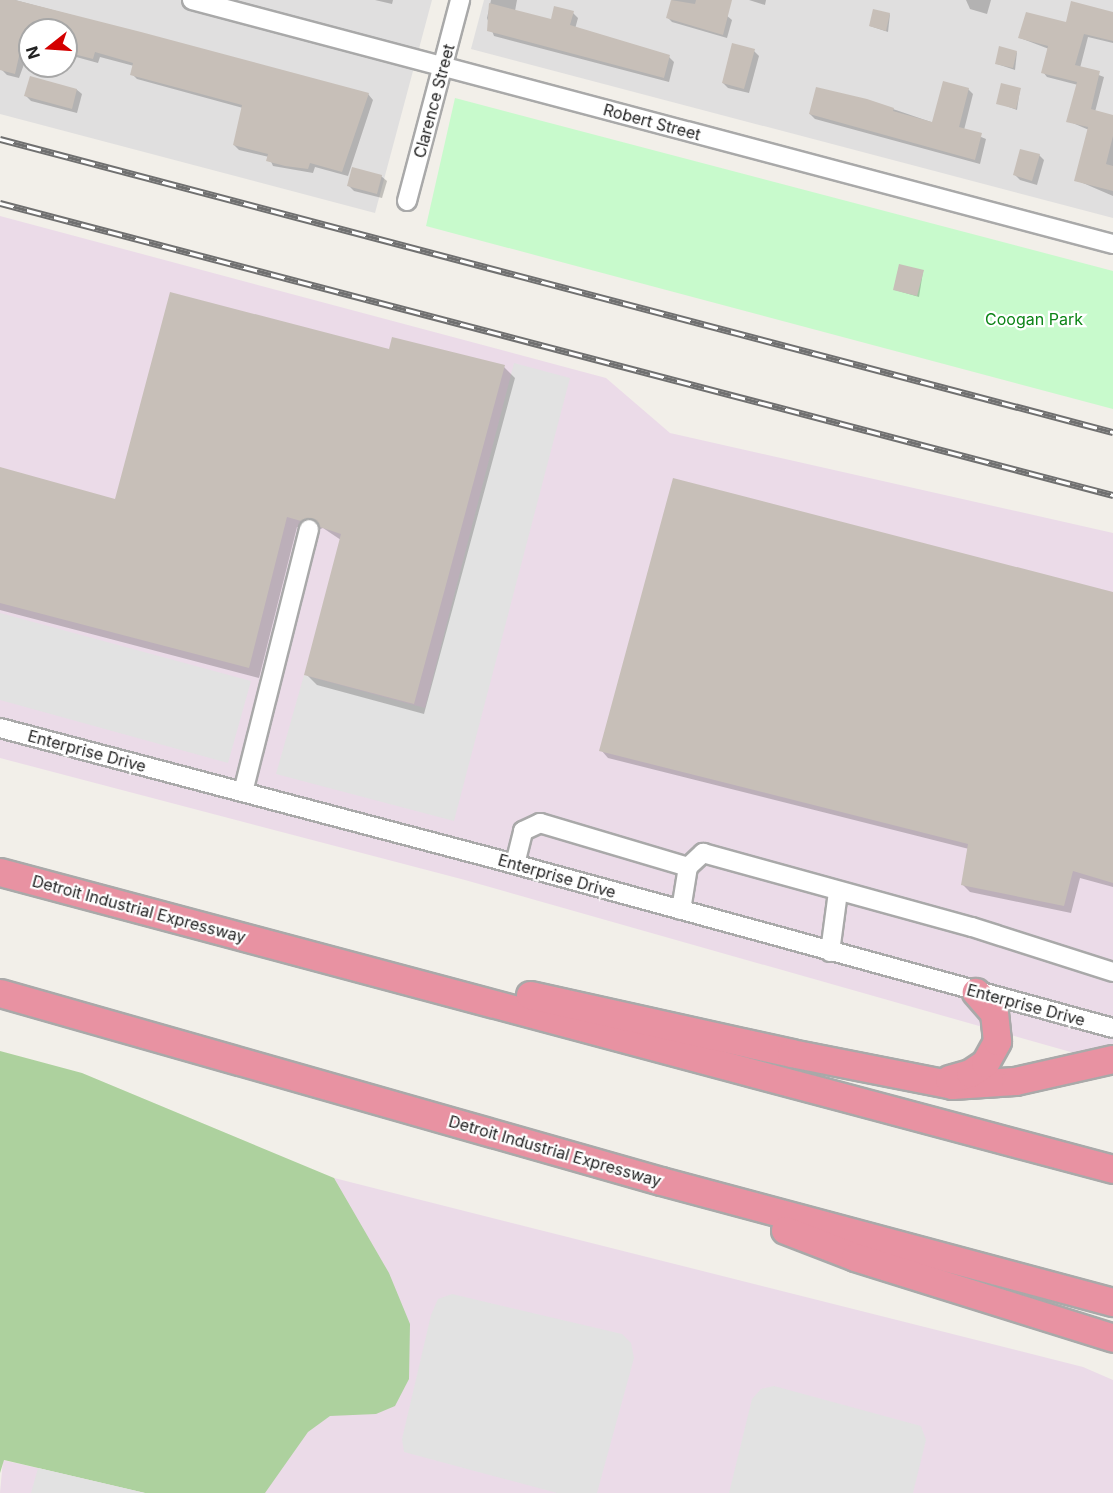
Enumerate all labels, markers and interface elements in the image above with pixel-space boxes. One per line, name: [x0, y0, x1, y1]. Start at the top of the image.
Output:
north arrow: [18, 18, 78, 78]
street label: Clarence Street: [410, 42, 458, 160]
text: N: [21, 44, 44, 61]
street label: Robert Street: [601, 100, 703, 144]
park label: Coogan Park: [985, 309, 1083, 329]
street label: Enterprise Drive: [26, 726, 148, 776]
street label: Enterprise Drive: [496, 850, 618, 902]
street label: Detroit Industrial Expressway: [30, 871, 248, 947]
street label: Enterprise Drive: [965, 980, 1087, 1030]
street label: Detroit Industrial Expressway: [447, 1111, 663, 1191]

